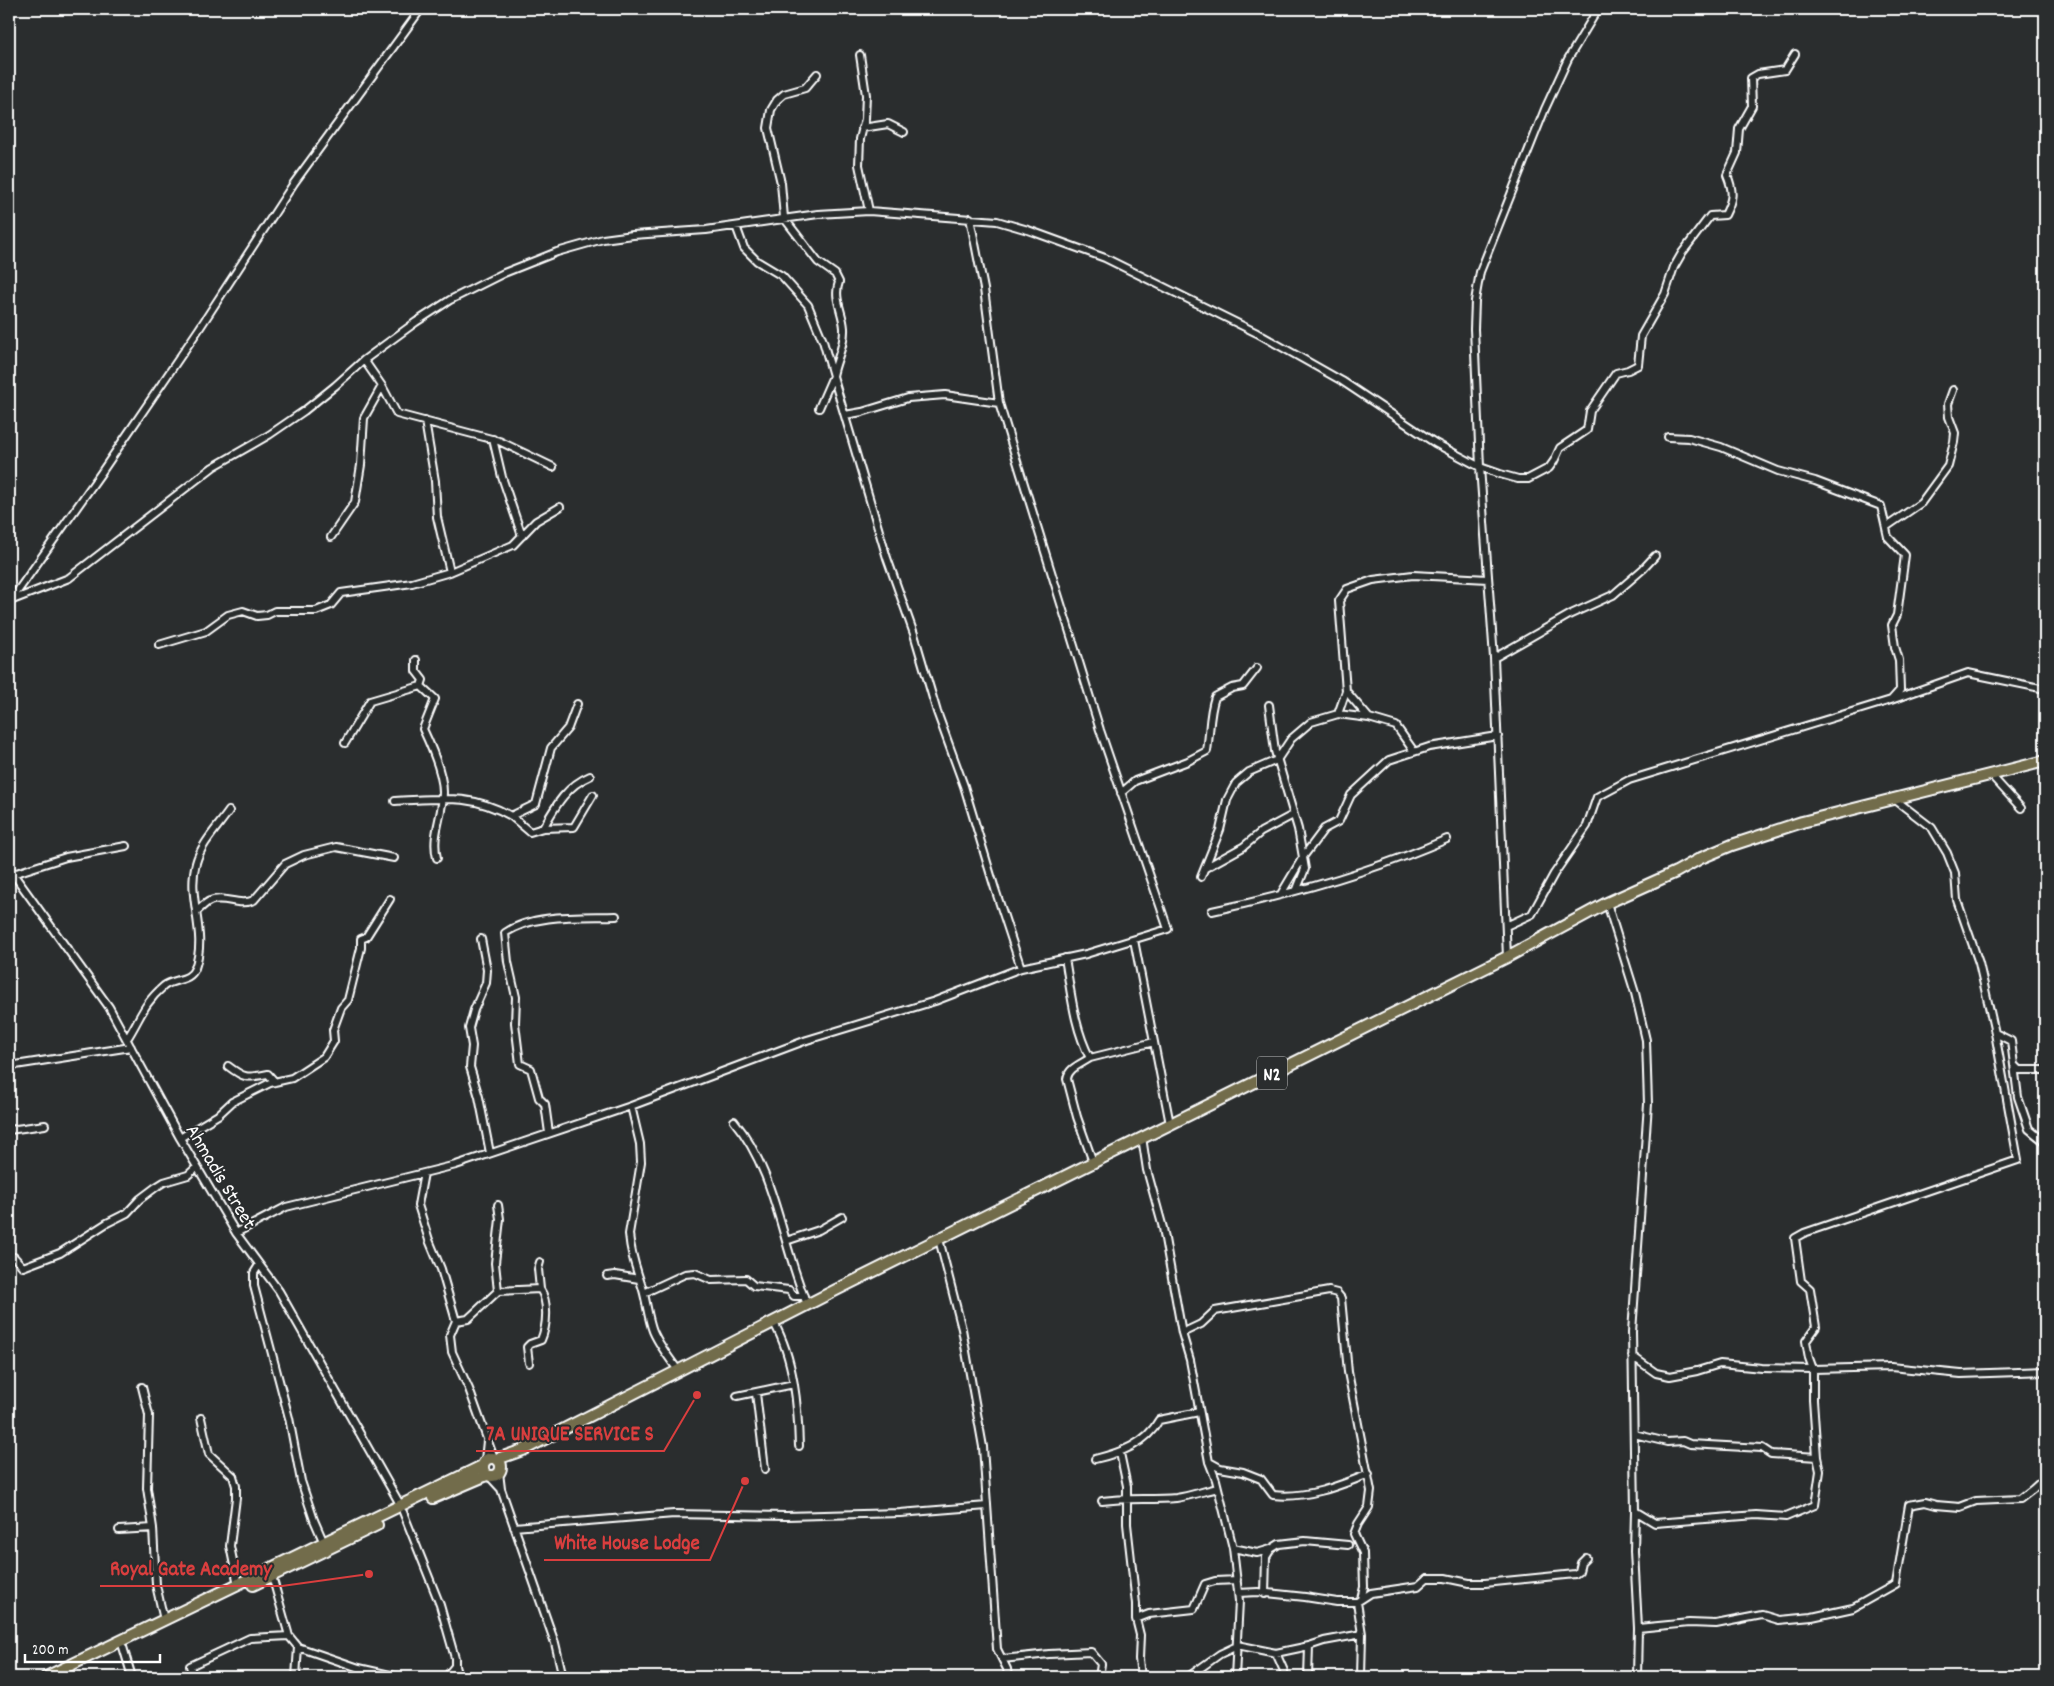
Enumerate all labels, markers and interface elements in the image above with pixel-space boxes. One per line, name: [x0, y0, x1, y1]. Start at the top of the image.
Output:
road number: N2: [1257, 1056, 1287, 1090]
street label: Ahmadis Street: [177, 1120, 262, 1235]
callout: 7A UNIQUE SERVICE S: [476, 1415, 664, 1451]
text: 7A UNIQUE SERVICE S: [486, 1421, 654, 1451]
callout: White House Lodge: [544, 1524, 710, 1560]
text: White House Lodge: [554, 1530, 700, 1560]
callout: Royal Gate Academy: [100, 1550, 282, 1586]
text: Royal Gate Academy: [110, 1556, 273, 1586]
scale bar: [25, 1631, 160, 1663]
text: 200 m: [32, 1640, 69, 1662]

